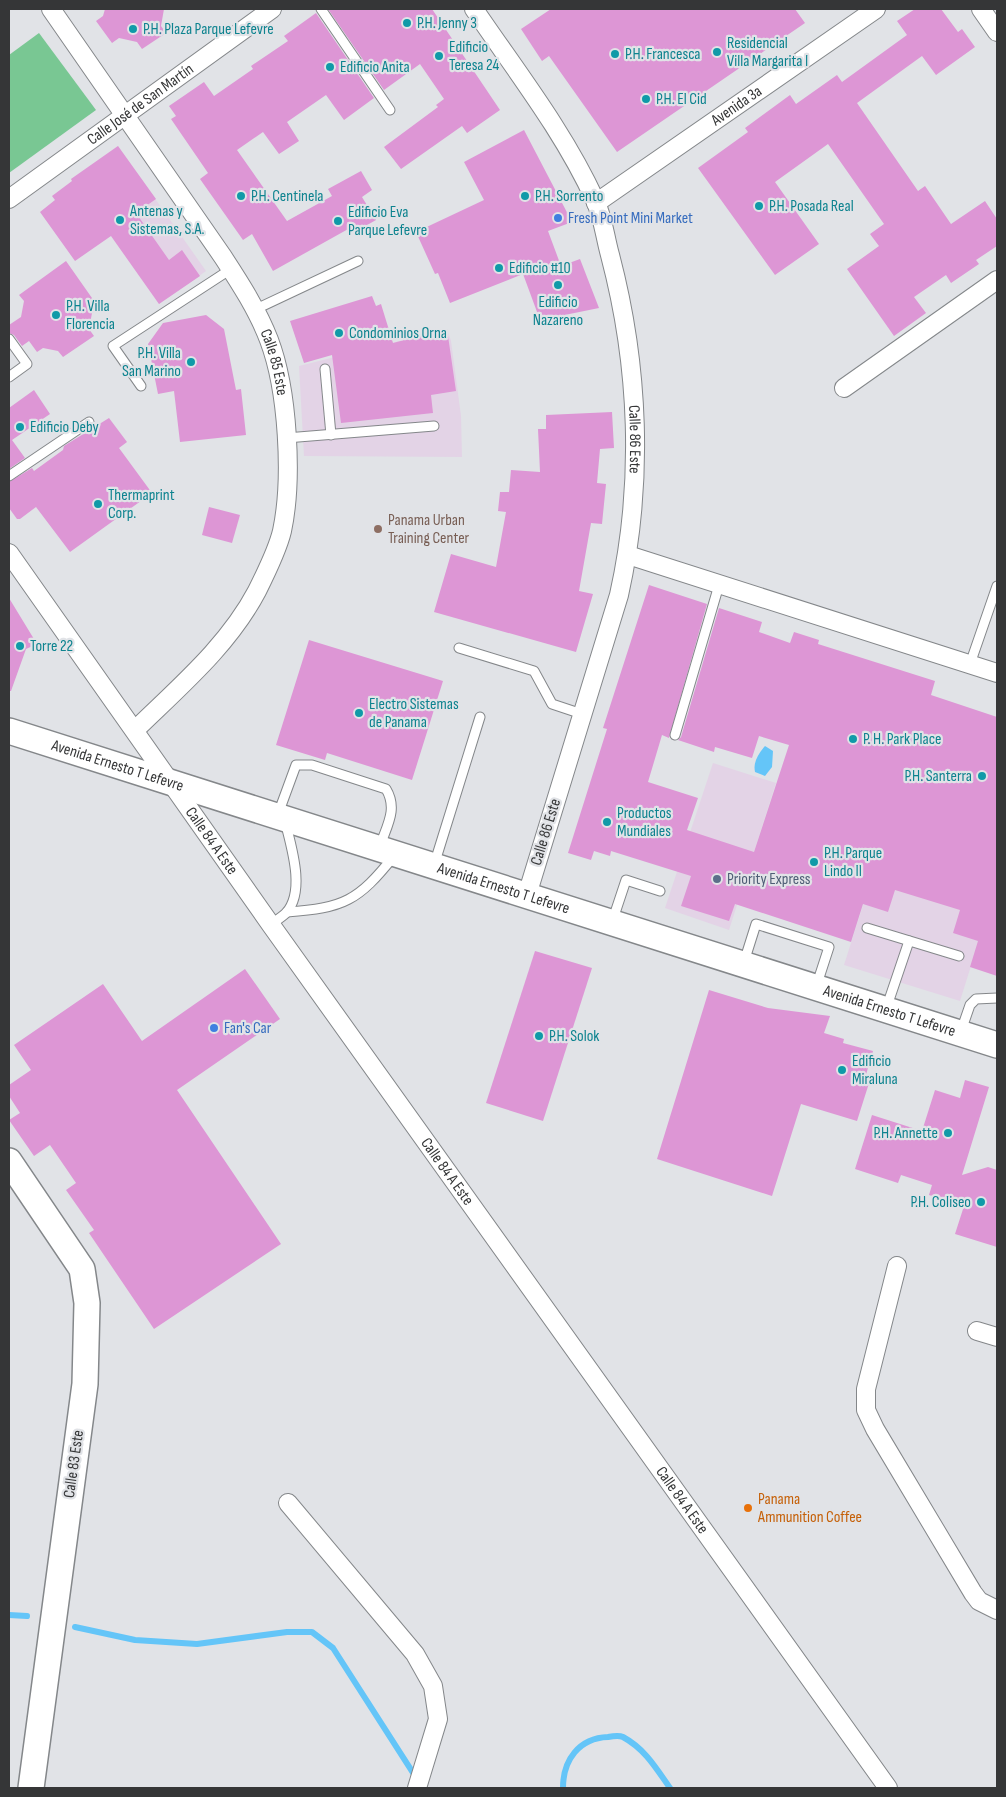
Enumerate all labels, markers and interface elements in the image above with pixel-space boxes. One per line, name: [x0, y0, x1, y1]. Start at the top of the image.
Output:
place label: P.H. Jenny 3: [417, 14, 477, 33]
marker: P.H. Jenny 3: [401, 17, 413, 29]
place label: P.H. Plaza Parque Lefevre: [143, 20, 274, 39]
marker: P.H. Plaza Parque Lefevre: [127, 23, 139, 35]
place label: Residencial Villa Margarita I: [727, 34, 808, 71]
place label: Edificio Teresa 24: [449, 38, 500, 75]
place label: P.H. Francesca: [625, 45, 701, 64]
marker: Residencial Villa Margarita I: [711, 46, 723, 58]
marker: P.H. Francesca: [609, 48, 621, 60]
marker: Edificio Teresa 24: [433, 50, 445, 62]
place label: Edificio Anita: [340, 58, 410, 77]
street label: Calle José de San Martín: [83, 59, 197, 149]
marker: Edificio Anita: [324, 61, 336, 73]
street label: Avenida 3a: [707, 81, 766, 130]
place label: P.H. El Cid: [656, 90, 707, 109]
marker: P.H. El Cid: [640, 93, 652, 105]
place label: P.H. Centinela: [251, 187, 324, 206]
place label: P.H. Sorrento: [535, 187, 603, 206]
marker: P.H. Centinela: [235, 190, 247, 202]
marker: P.H. Sorrento: [519, 190, 531, 202]
place label: P.H. Posada Real: [769, 197, 854, 216]
marker: P.H. Posada Real: [753, 200, 765, 212]
place label: Antenas y Sistemas, S.A.: [129, 202, 205, 239]
place label: Edificio Eva Parque Lefevre: [348, 203, 427, 240]
place label: Fresh Point Mini Market: [568, 209, 693, 228]
marker: Fresh Point Mini Market: [552, 212, 564, 224]
marker: Antenas y Sistemas, S.A.: [114, 214, 126, 226]
marker: Edificio Eva Parque Lefevre: [332, 215, 344, 227]
place label: Edificio #10: [509, 259, 571, 278]
marker: Edificio #10: [493, 262, 505, 274]
marker: Edificio Nazareno: [552, 279, 564, 291]
place label: Edificio Nazareno: [533, 293, 583, 330]
place label: P.H. Villa Florencia: [66, 297, 115, 334]
marker: P.H. Villa Florencia: [50, 309, 62, 321]
place label: Condominios Orna: [349, 324, 447, 343]
street label: Calle 85 Este: [256, 326, 292, 397]
marker: Condominios Orna: [333, 327, 345, 339]
place label: P.H. Villa San Marino: [122, 344, 181, 381]
marker: P.H. Villa San Marino: [185, 356, 197, 368]
street label: Calle 86 Este: [624, 404, 645, 474]
place label: Edificio Deby: [30, 418, 99, 437]
marker: Edificio Deby: [14, 421, 26, 433]
place label: Thermaprint Corp.: [108, 486, 175, 523]
marker: Thermaprint Corp.: [92, 498, 104, 510]
place label: Panama Urban Training Center: [388, 511, 470, 548]
marker: Panama Urban Training Center: [372, 523, 384, 535]
place label: Torre 22: [30, 637, 73, 656]
marker: Torre 22: [14, 640, 26, 652]
place label: Electro Sistemas de Panama: [369, 695, 459, 732]
marker: Electro Sistemas de Panama: [353, 707, 365, 719]
place label: P. H. Park Place: [863, 730, 941, 749]
marker: P. H. Park Place: [847, 733, 859, 745]
street label: Avenida Ernesto T Lefevre: [48, 735, 186, 795]
place label: P.H. Santerra: [905, 767, 972, 786]
marker: P.H. Santerra: [976, 770, 988, 782]
street label: Calle 86 Este: [527, 796, 565, 868]
street label: Calle 84 A Este: [181, 803, 242, 878]
place label: Productos Mundiales: [617, 804, 672, 841]
marker: Productos Mundiales: [601, 816, 613, 828]
place label: P.H. Parque Lindo II: [824, 844, 882, 881]
marker: P.H. Parque Lindo II: [808, 856, 820, 868]
street label: Avenida Ernesto T Lefevre: [434, 858, 572, 918]
place label: Priority Express: [727, 870, 811, 889]
marker: Priority Express: [711, 873, 723, 885]
street label: Avenida Ernesto T Lefevre: [820, 981, 958, 1041]
place label: Fan's Car: [224, 1019, 272, 1038]
marker: Fan's Car: [208, 1022, 220, 1034]
place label: P.H. Solok: [549, 1027, 599, 1046]
marker: P.H. Solok: [533, 1030, 545, 1042]
place label: Edificio Miraluna: [852, 1052, 898, 1089]
marker: Edificio Miraluna: [836, 1064, 848, 1076]
place label: P.H. Annette: [873, 1124, 938, 1143]
marker: P.H. Annette: [942, 1127, 954, 1139]
street label: Calle 84 A Este: [417, 1134, 478, 1209]
place label: P.H. Coliseo: [910, 1193, 971, 1212]
marker: P.H. Coliseo: [975, 1196, 987, 1208]
street label: Calle 83 Este: [60, 1429, 88, 1499]
street label: Calle 84 A Este: [652, 1463, 713, 1537]
place label: Panama Ammunition Coffee: [757, 1490, 862, 1527]
marker: Panama Ammunition Coffee: [742, 1502, 754, 1514]

